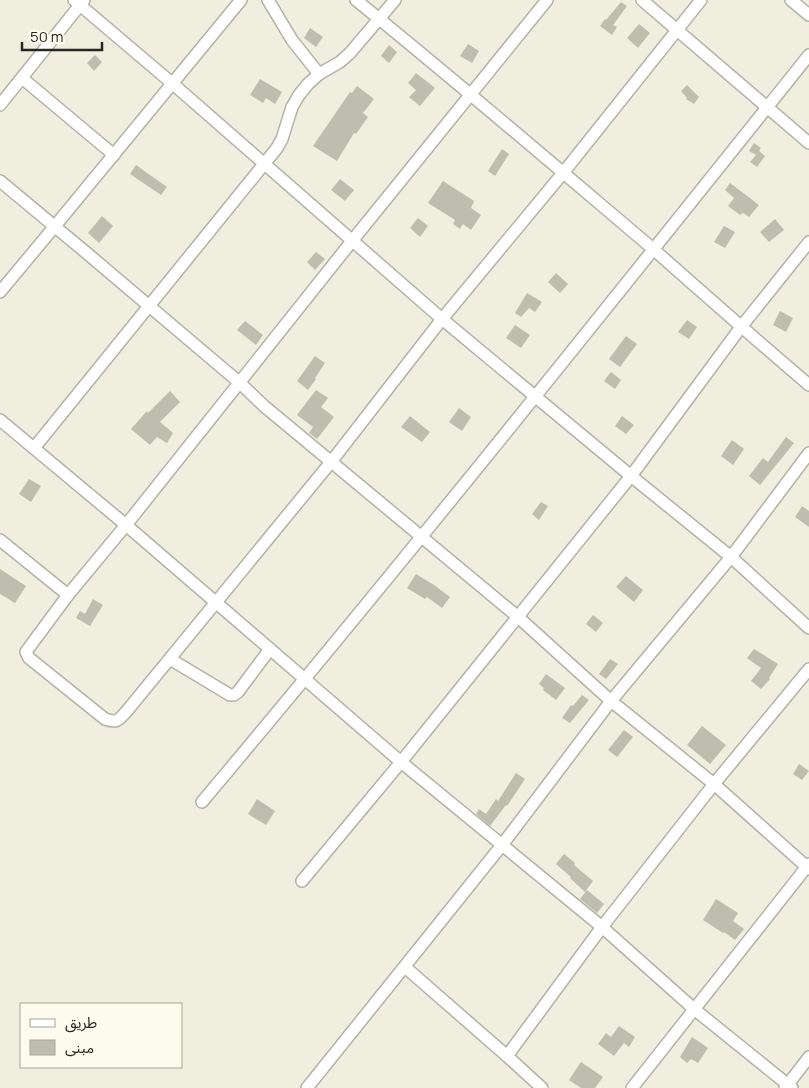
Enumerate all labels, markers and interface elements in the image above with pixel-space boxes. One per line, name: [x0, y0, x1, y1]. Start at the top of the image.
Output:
scale bar: [22, 20, 102, 52]
text: 50 m: [30, 26, 64, 47]
legend: [20, 1003, 182, 1068]
text: طريق: [65, 1012, 97, 1033]
text: مبنى: [65, 1037, 94, 1058]

